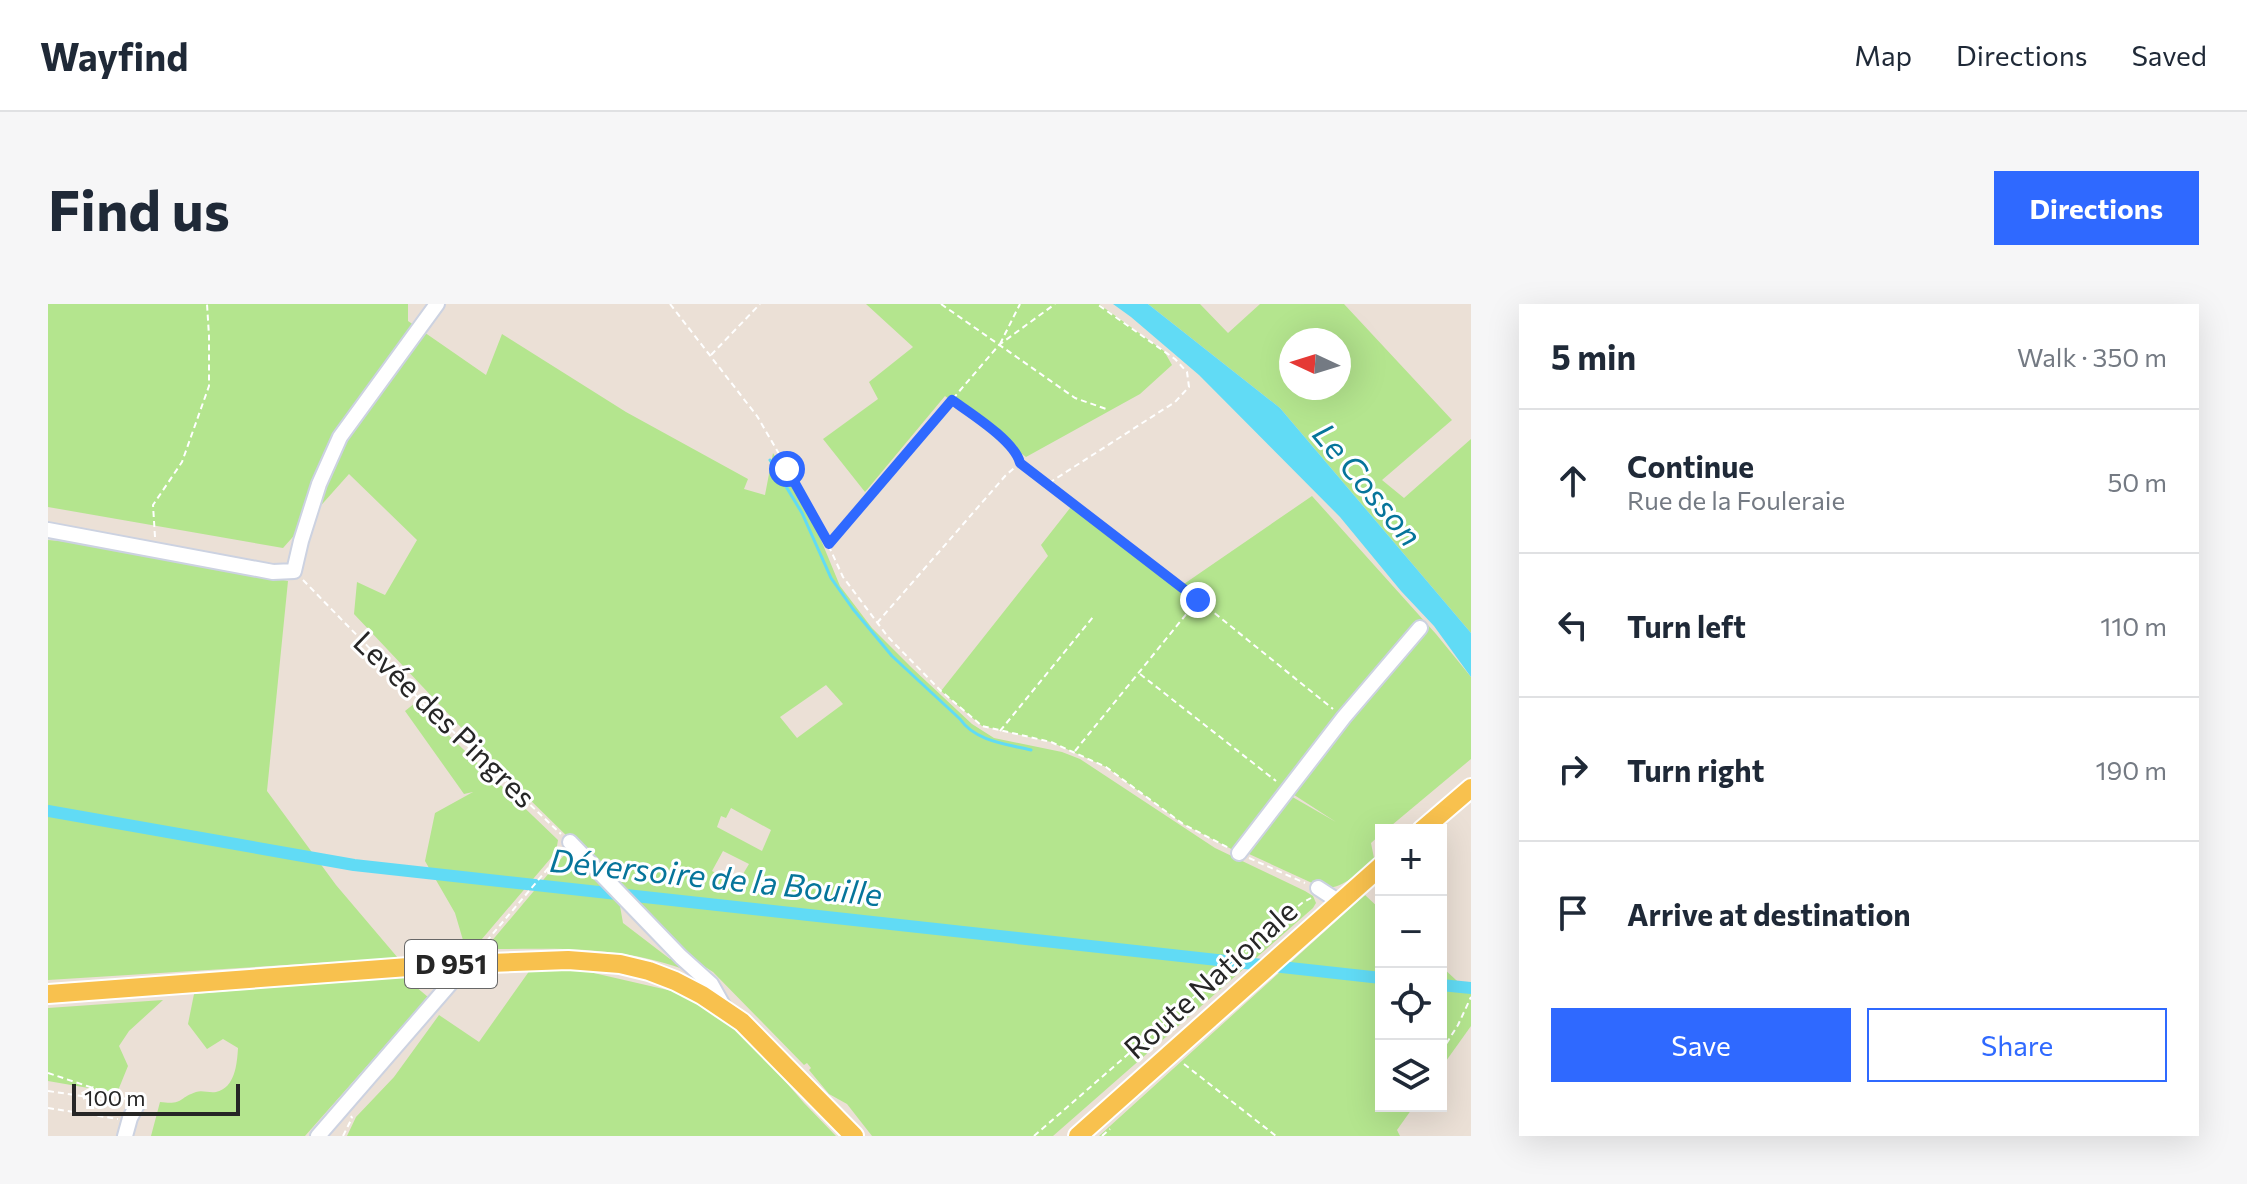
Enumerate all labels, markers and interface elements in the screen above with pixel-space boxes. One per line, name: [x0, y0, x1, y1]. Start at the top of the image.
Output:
text: Wayfind: [40, 32, 188, 79]
text: Map: [1854, 38, 1912, 72]
text: Directions: [1956, 38, 2087, 72]
text: Saved: [2131, 38, 2207, 72]
button: Directions: [1994, 171, 2199, 245]
text: Find us: [48, 174, 230, 243]
north arrow: [1279, 328, 1351, 400]
text: 5 min: [1551, 335, 1636, 377]
text: Walk · 350 m: [2017, 341, 2167, 372]
water label: Le Cosson: [1305, 414, 1432, 553]
text: Continue: [1627, 447, 1754, 484]
route start: [769, 451, 805, 487]
icon: ahead: [1551, 459, 1595, 503]
text: 50 m: [2107, 466, 2167, 497]
text: Rue de la Fouleraie: [1627, 484, 1845, 515]
route end: [1180, 582, 1216, 618]
icon: left: [1551, 603, 1595, 647]
text: Turn left: [1627, 607, 1746, 644]
text: 110 m: [2100, 610, 2167, 641]
street label: Levée des Pingres: [347, 622, 544, 814]
icon: right: [1551, 747, 1595, 791]
text: Turn right: [1627, 751, 1764, 788]
text: 190 m: [2095, 754, 2167, 785]
map controls: [1375, 824, 1447, 1112]
button: +: [1375, 824, 1447, 896]
water label: Déversoire de la Bouille: [548, 839, 884, 913]
street label: Route Nationale: [1115, 891, 1303, 1066]
icon: arrive: [1551, 891, 1595, 935]
text: Arrive at destination: [1627, 895, 1911, 932]
button: −: [1375, 896, 1447, 968]
road number: D 951: [405, 940, 497, 988]
button: locate: [1375, 968, 1447, 1040]
button: Save: [1551, 1008, 1851, 1082]
button: Share: [1867, 1008, 2167, 1082]
button: layers: [1375, 1040, 1447, 1112]
scale bar: [72, 1080, 240, 1116]
text: 100 m: [84, 1084, 146, 1111]

